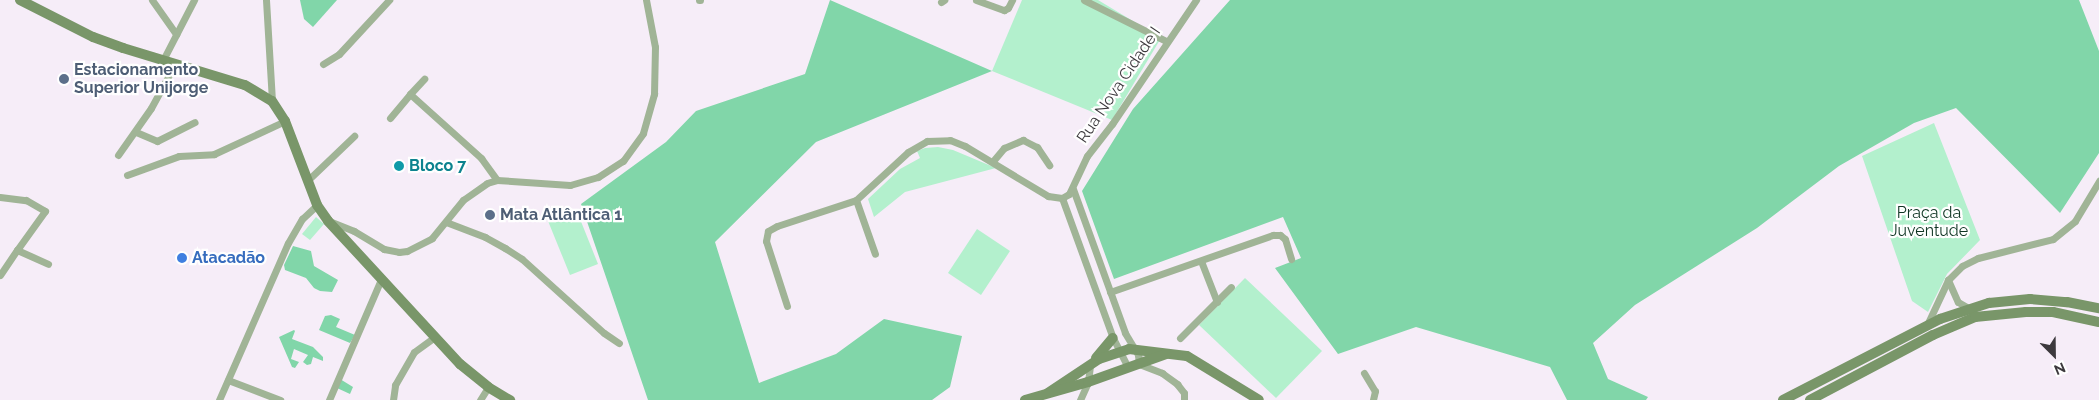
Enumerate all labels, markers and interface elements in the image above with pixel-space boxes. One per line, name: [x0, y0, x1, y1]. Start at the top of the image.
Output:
street label: Rua Nova Cidade I: [1073, 23, 1165, 147]
place label: Estacionamento Superior Unijorge: [74, 60, 209, 98]
marker: Estacionamento Superior Unijorge: [58, 73, 70, 85]
place label: Bloco 7: [409, 156, 466, 176]
marker: Bloco 7: [393, 160, 405, 172]
park label: Praça da Juventude: [1890, 203, 1968, 241]
place label: Mata Atlântica 1: [500, 205, 623, 225]
marker: Mata Atlântica 1: [484, 209, 496, 221]
place label: Atacadão: [192, 248, 265, 268]
marker: Atacadão: [176, 252, 188, 264]
north arrow: [2029, 330, 2079, 380]
text: N: [2052, 359, 2068, 378]

